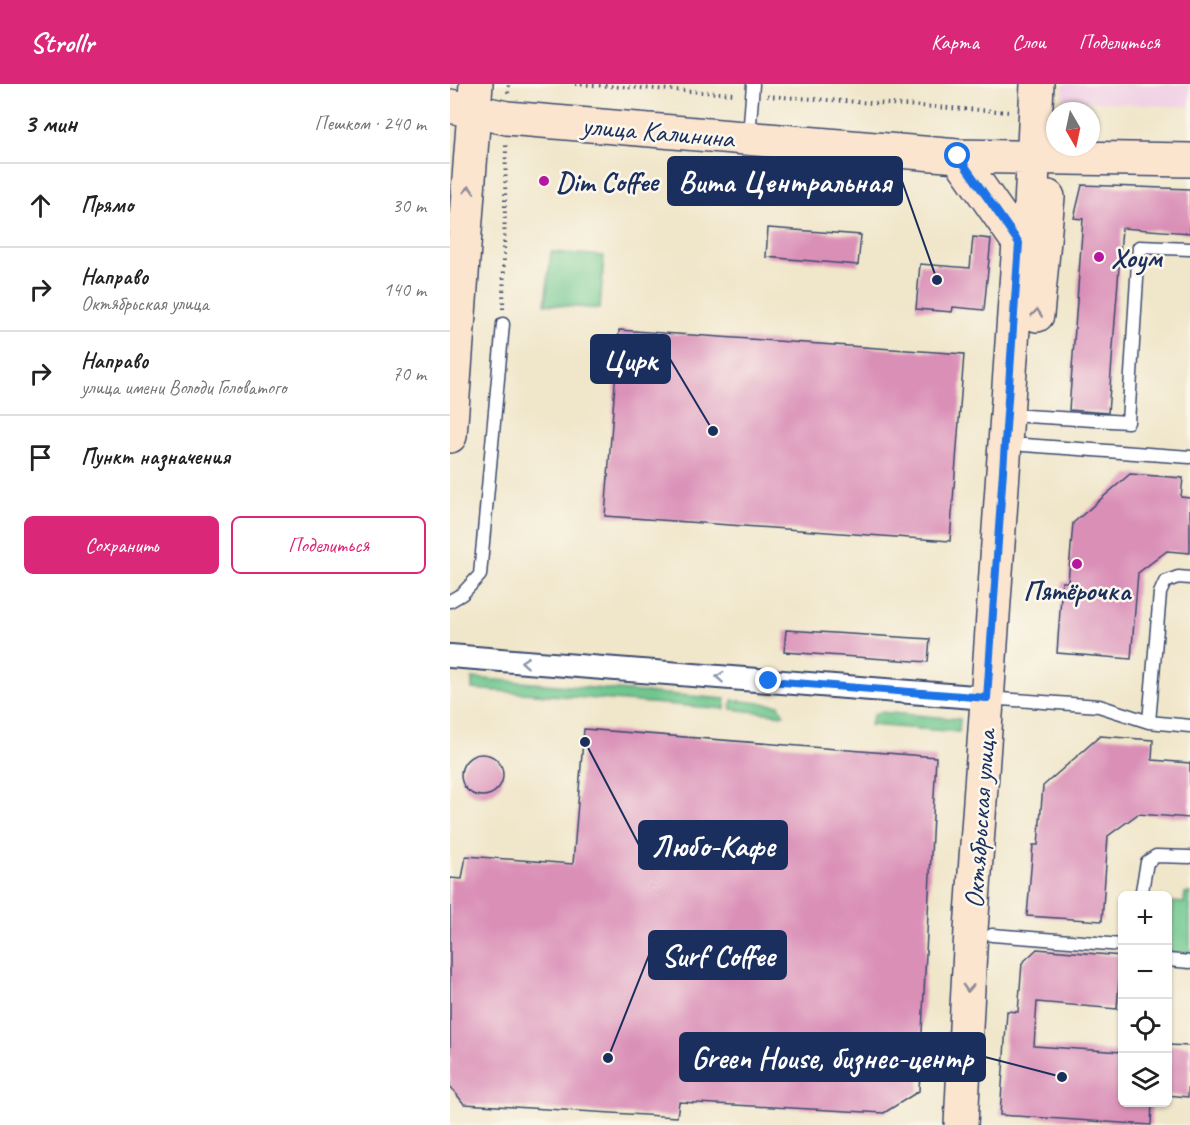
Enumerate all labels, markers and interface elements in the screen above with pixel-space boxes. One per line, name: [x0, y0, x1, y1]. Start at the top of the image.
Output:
text: Strollr: [30, 25, 94, 60]
text: Карта: [931, 29, 979, 55]
text: Слои: [1012, 29, 1046, 55]
text: Поделиться: [1079, 29, 1160, 55]
north arrow: [1046, 102, 1100, 156]
text: 3 мин: [24, 107, 77, 140]
street label: улица Калинина: [578, 107, 737, 156]
text: Пешком · 240 m: [314, 111, 426, 136]
route start: [944, 142, 970, 168]
callout: Вита Центральная: [668, 157, 902, 205]
text: Вита Центральная: [679, 163, 894, 201]
place label: Dim Coffee: [556, 164, 660, 199]
marker: Dim Coffee: [537, 174, 551, 188]
one-way arrow: [462, 185, 475, 194]
icon: ahead: [24, 189, 57, 222]
text: Прямо: [81, 191, 133, 219]
text: 30 m: [392, 193, 426, 218]
place label: Хоум: [1111, 240, 1164, 276]
marker: Хоум: [1092, 250, 1106, 264]
text: Направо: [81, 263, 148, 291]
icon: right: [24, 273, 57, 306]
text: 140 m: [383, 277, 426, 302]
text: Октябрьская улица: [81, 291, 209, 316]
one-way arrow: [1030, 309, 1043, 318]
callout: Цирк: [591, 335, 670, 383]
text: Цирк: [603, 341, 659, 379]
text: Направо: [81, 347, 148, 375]
icon: right: [24, 357, 57, 390]
text: 70 m: [392, 361, 426, 386]
text: улица имени Володи Головатого: [81, 375, 287, 400]
icon: arrive: [24, 441, 57, 474]
text: Пункт назначения: [81, 443, 230, 471]
button: Сохранить: [24, 516, 219, 574]
button: Поделиться: [231, 516, 426, 574]
marker: Пятёрочка: [1070, 557, 1084, 571]
place label: Пятёрочка: [1023, 573, 1132, 608]
one-way arrow: [521, 656, 530, 669]
route end: [755, 667, 781, 693]
one-way arrow: [715, 671, 724, 684]
street label: Октябрьская улица: [956, 726, 1003, 909]
callout: Любо-Кафе: [639, 821, 787, 869]
text: Любо-Кафе: [651, 827, 777, 865]
map controls: [1118, 891, 1172, 1107]
button: +: [1118, 891, 1172, 945]
callout: Surf Coffee: [649, 931, 786, 979]
text: Surf Coffee: [661, 937, 777, 975]
button: −: [1118, 945, 1172, 999]
one-way arrow: [962, 984, 975, 993]
button: locate: [1118, 999, 1172, 1053]
callout: Green House, бизнес-центр: [680, 1033, 985, 1081]
text: Green House, бизнес-центр: [691, 1039, 975, 1078]
button: layers: [1118, 1053, 1172, 1107]

